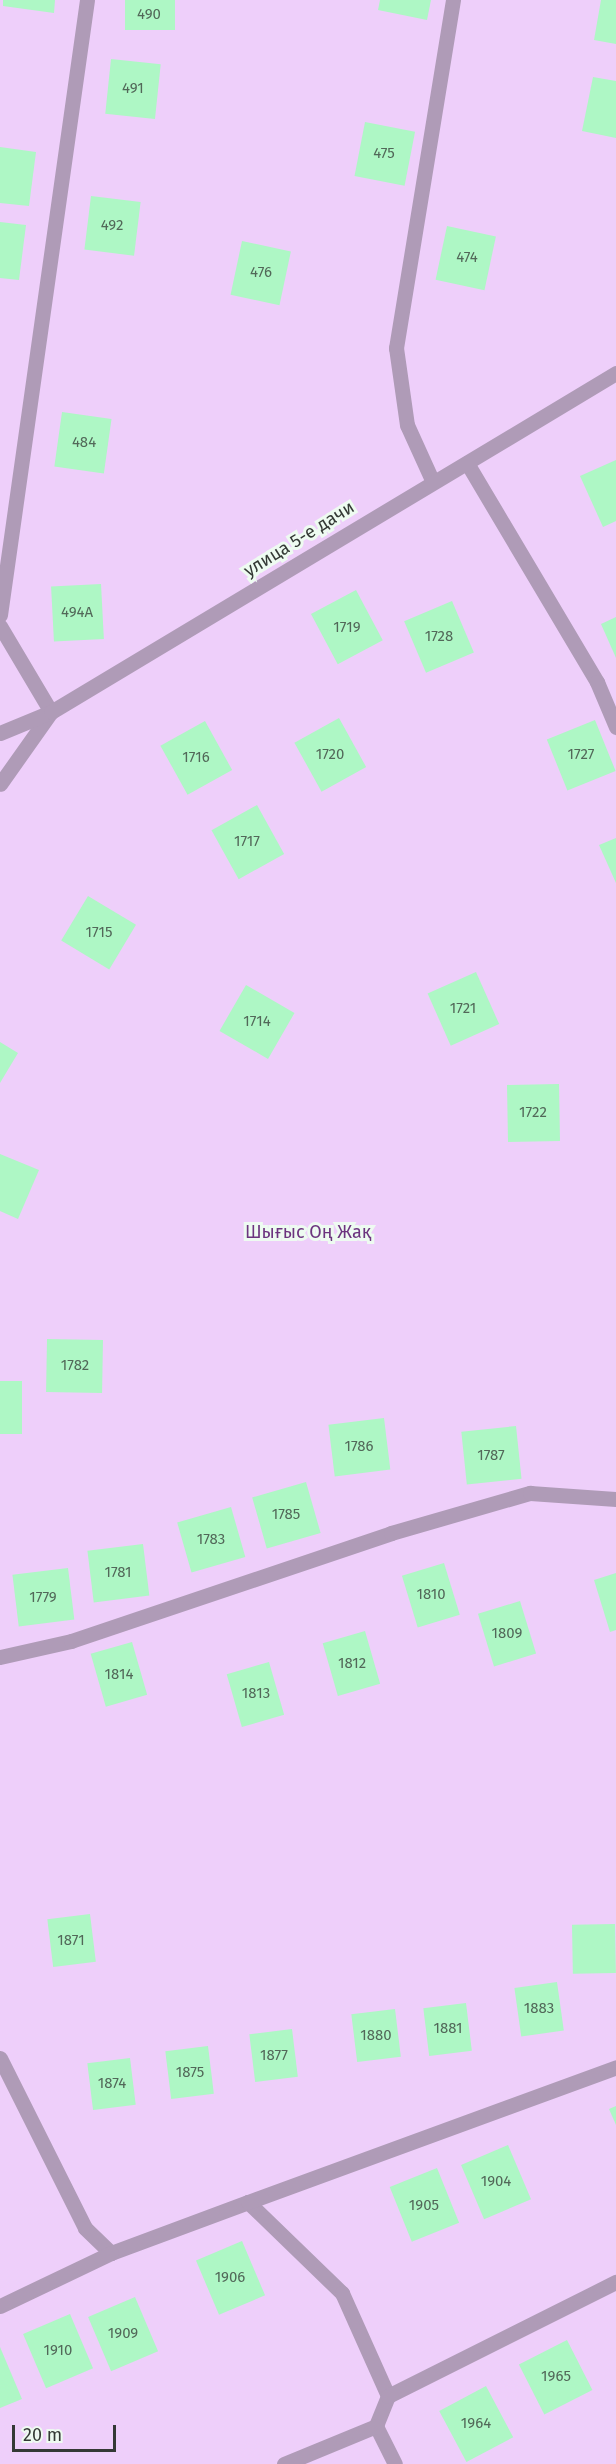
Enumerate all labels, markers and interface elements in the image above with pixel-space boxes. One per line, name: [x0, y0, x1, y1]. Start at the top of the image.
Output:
house number: 490: [137, 6, 161, 24]
house number: 491: [122, 80, 144, 98]
house number: 475: [373, 145, 395, 163]
house number: 492: [101, 217, 123, 235]
house number: 474: [456, 249, 478, 267]
house number: 476: [250, 264, 272, 282]
house number: 484: [72, 434, 96, 452]
street label: улица 5-е дачи: [240, 496, 358, 582]
house number: 494А: [61, 604, 93, 622]
house number: 1719: [333, 619, 361, 637]
house number: 1728: [425, 628, 453, 646]
house number: 1720: [316, 746, 344, 764]
house number: 1727: [568, 746, 594, 764]
house number: 1716: [182, 749, 210, 767]
house number: 1717: [234, 833, 260, 851]
house number: 1715: [86, 924, 112, 942]
house number: 1721: [450, 1000, 476, 1018]
house number: 1714: [243, 1013, 271, 1031]
house number: 1722: [519, 1104, 547, 1122]
park label: Шығыс Оң Жақ: [245, 1221, 371, 1243]
house number: 1782: [61, 1357, 89, 1375]
house number: 1786: [344, 1438, 374, 1456]
house number: 1787: [477, 1447, 505, 1465]
house number: 1785: [272, 1506, 300, 1524]
house number: 1783: [197, 1531, 225, 1549]
house number: 1781: [104, 1564, 132, 1582]
house number: 1810: [416, 1586, 446, 1604]
house number: 1779: [29, 1589, 57, 1607]
house number: 1809: [492, 1625, 522, 1643]
house number: 1812: [338, 1655, 366, 1673]
house number: 1814: [105, 1666, 133, 1684]
house number: 1813: [242, 1685, 270, 1703]
house number: 1871: [57, 1932, 85, 1950]
house number: 1883: [524, 2000, 554, 2018]
house number: 1881: [433, 2020, 463, 2038]
house number: 1880: [360, 2027, 392, 2045]
house number: 1877: [260, 2047, 288, 2065]
house number: 1875: [176, 2064, 204, 2082]
house number: 1874: [98, 2075, 126, 2093]
house number: 1904: [481, 2173, 511, 2191]
house number: 1905: [409, 2197, 439, 2215]
house number: 1906: [215, 2269, 245, 2287]
house number: 1909: [108, 2325, 138, 2343]
house number: 1910: [44, 2342, 72, 2360]
house number: 1965: [541, 2368, 571, 2386]
scale bar: [15, 2413, 118, 2451]
house number: 1964: [461, 2415, 491, 2433]
text: 20 m: [23, 2424, 62, 2446]

